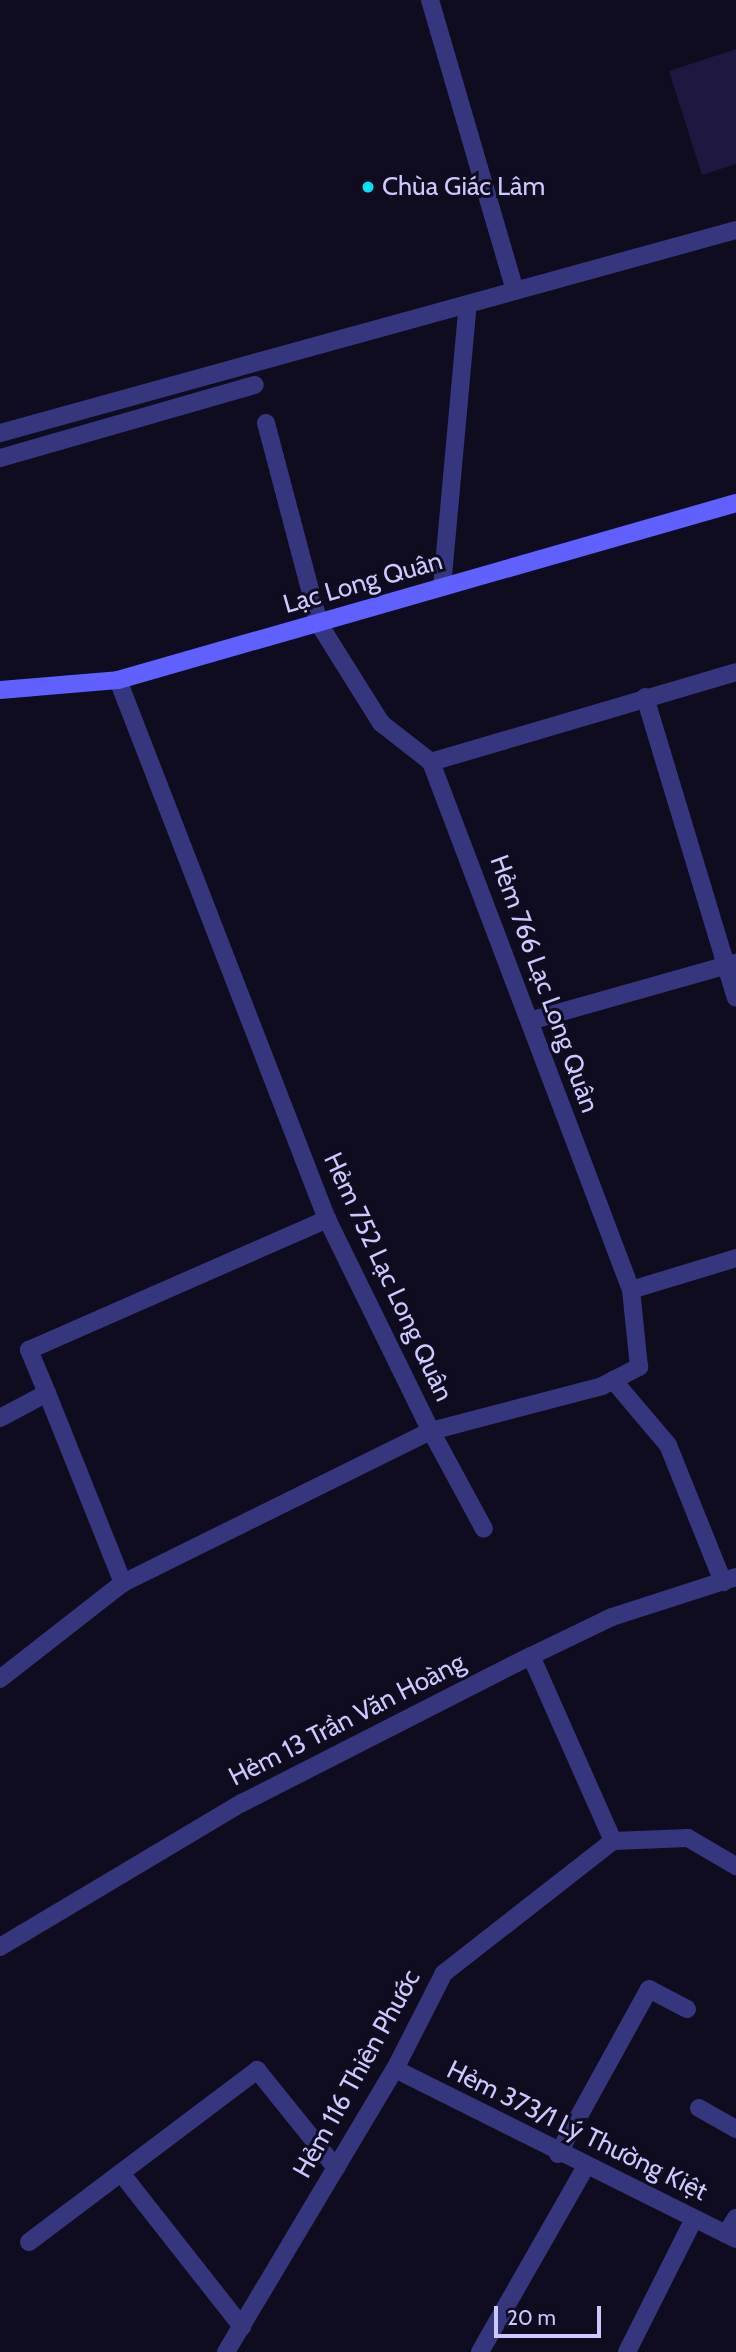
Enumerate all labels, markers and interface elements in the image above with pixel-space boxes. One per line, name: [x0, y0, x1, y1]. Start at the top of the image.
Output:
place label: Chùa Giác Lâm: [382, 171, 545, 203]
marker: Chùa Giác Lâm: [360, 179, 376, 195]
street label: Lạc Long Quân: [280, 545, 446, 621]
street label: Hẻm 766 Lạc Long Quân: [483, 851, 605, 1117]
street label: Hẻm 752 Lạc Long Quân: [317, 1148, 459, 1406]
street label: Hẻm 13 Trần Văn Hoàng: [224, 1647, 470, 1793]
street label: Hẻm 116 Thiên Phước: [287, 1965, 427, 2183]
street label: Hẻm 373/1 Lý Thường Kiệt: [442, 2054, 712, 2208]
scale bar: [498, 2292, 605, 2336]
text: 20 m: [507, 2305, 556, 2330]

